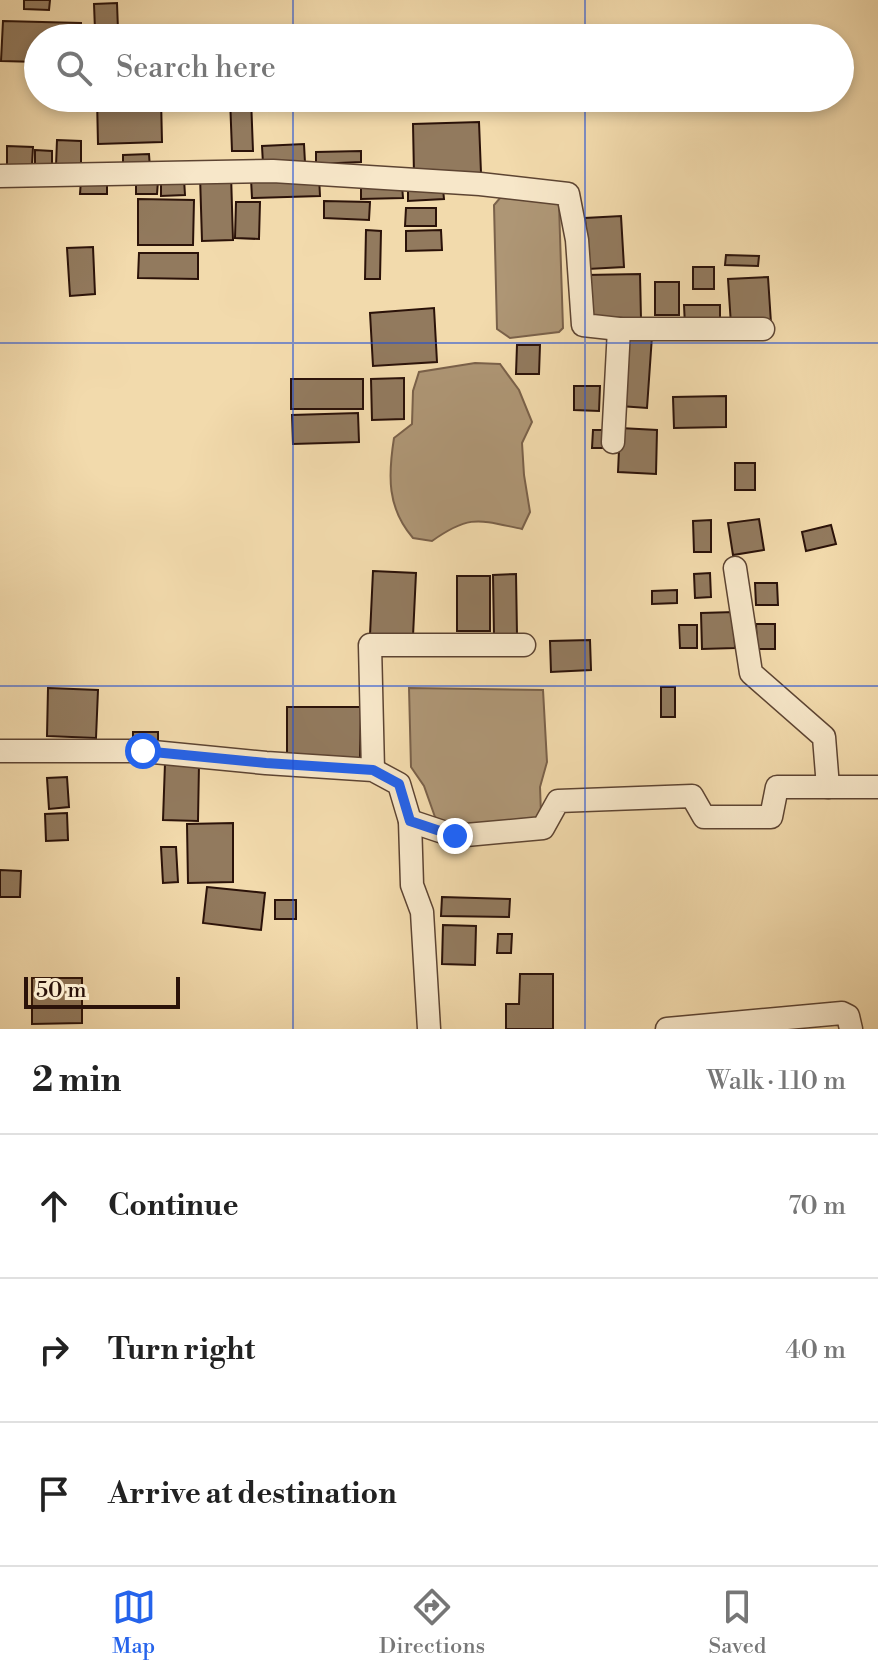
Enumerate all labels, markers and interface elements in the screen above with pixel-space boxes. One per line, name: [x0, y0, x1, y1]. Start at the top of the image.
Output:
search box: [24, 24, 854, 112]
icon: search: [52, 46, 96, 90]
text: Search here: [116, 49, 276, 87]
route start: [125, 733, 161, 769]
route end: [437, 818, 473, 854]
scale bar: [24, 973, 180, 1009]
text: 50 m: [36, 977, 87, 1004]
text: 2 min: [32, 1060, 121, 1102]
text: Walk · 110 m: [707, 1065, 846, 1097]
icon: ahead: [32, 1184, 76, 1228]
text: Continue: [108, 1187, 239, 1225]
text: 70 m: [788, 1190, 846, 1222]
icon: right: [32, 1328, 76, 1372]
text: Turn right: [108, 1331, 255, 1369]
text: 40 m: [785, 1334, 846, 1366]
icon: arrive: [32, 1472, 76, 1516]
text: Arrive at destination: [108, 1475, 397, 1513]
tab: Map: [112, 1585, 156, 1660]
tab: Directions: [379, 1585, 485, 1660]
tab: Saved: [709, 1585, 766, 1660]

